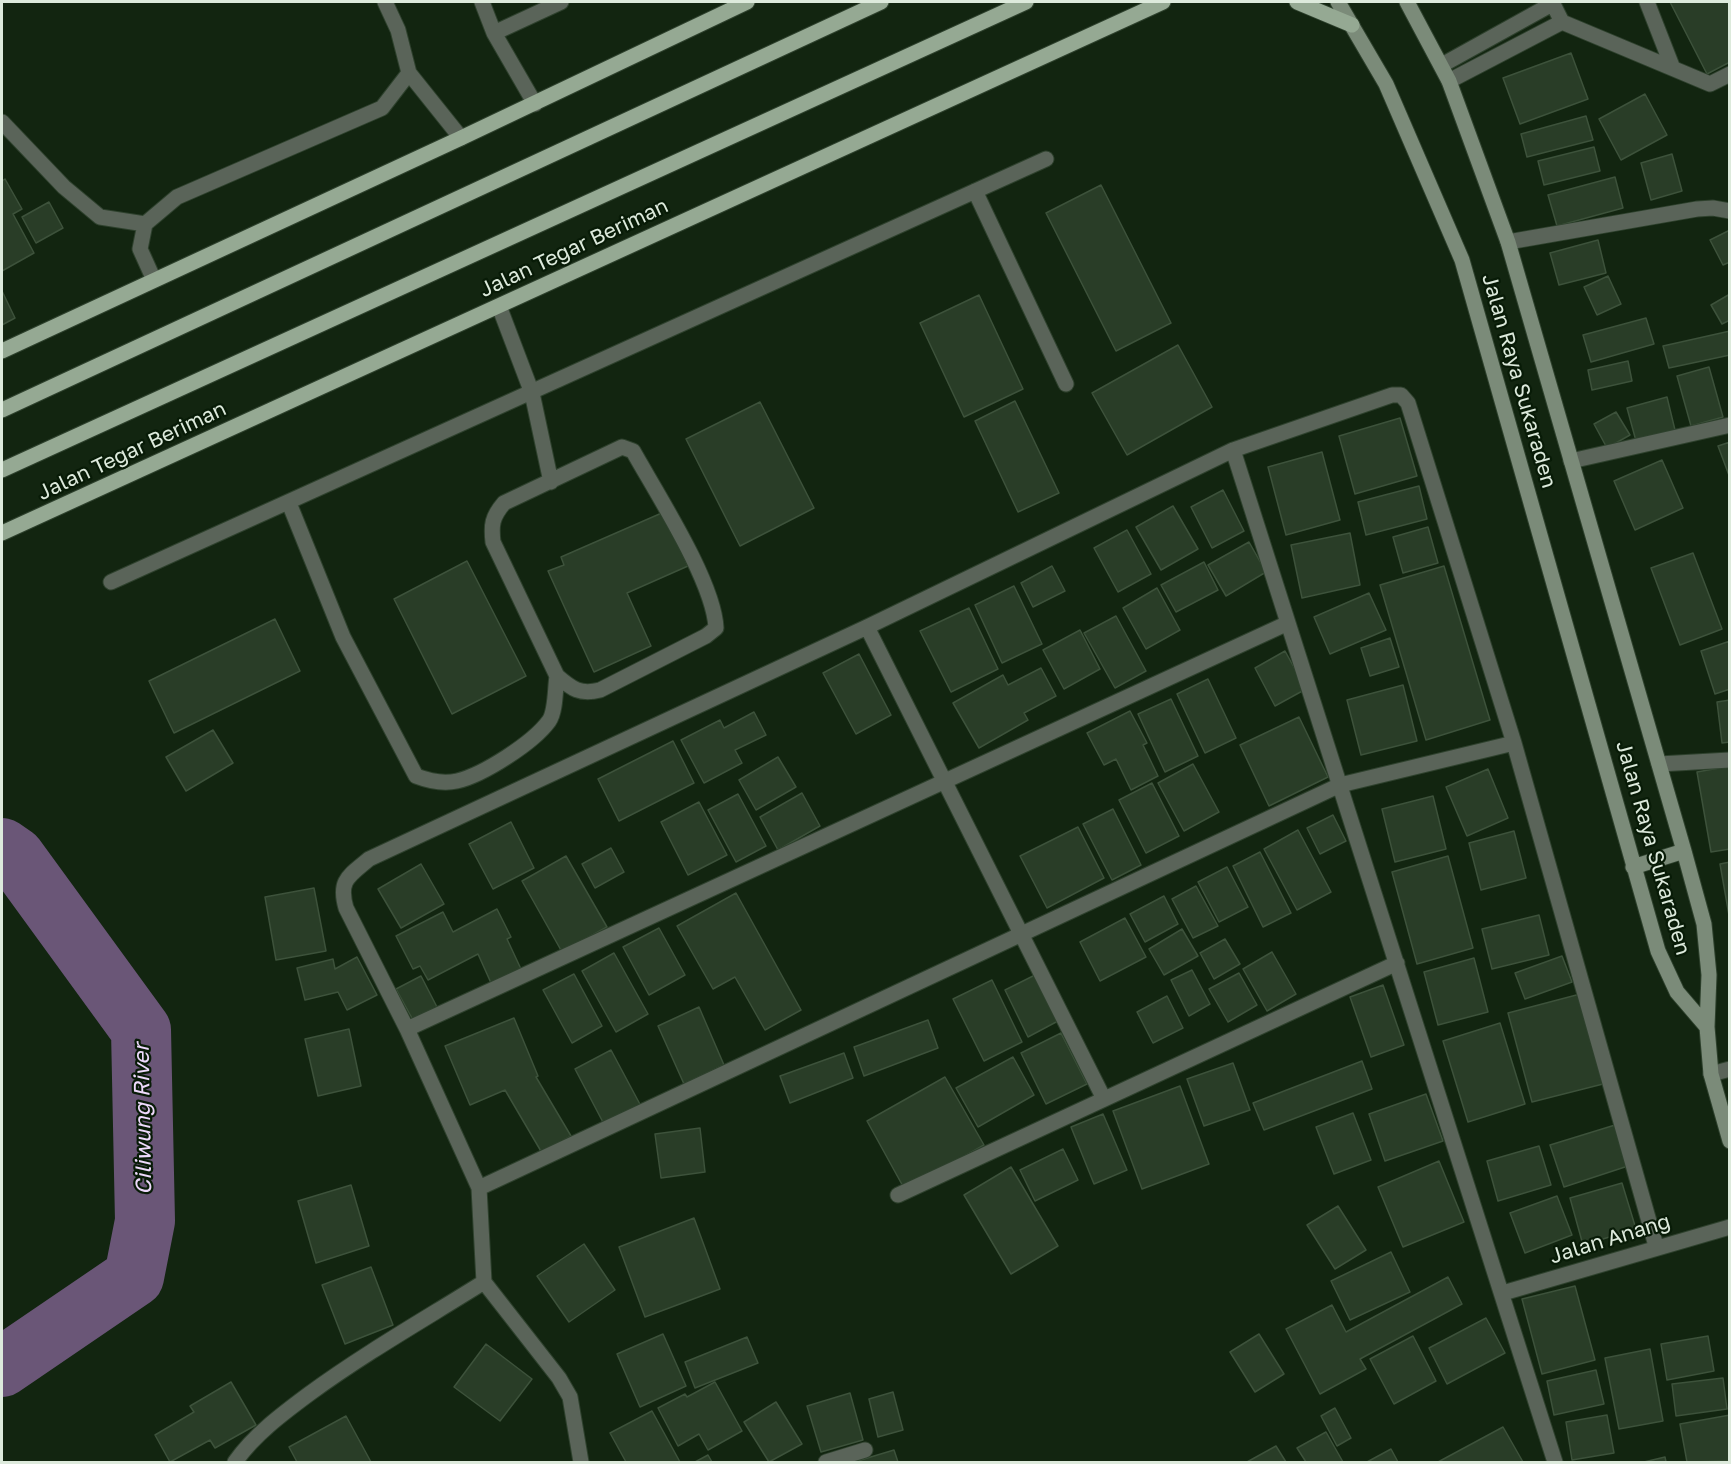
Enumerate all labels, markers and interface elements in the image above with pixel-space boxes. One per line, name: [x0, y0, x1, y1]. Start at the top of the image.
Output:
street label: Jalan Tegar Beriman: [476, 193, 672, 303]
street label: Jalan Raya Sukaraden: [1476, 271, 1562, 491]
street label: Jalan Tegar Beriman: [34, 396, 230, 506]
street label: Jalan Raya Sukaraden: [1610, 738, 1696, 958]
water label: Ciliwung River: [128, 1043, 158, 1195]
street label: Jalan Anang: [1547, 1209, 1673, 1269]

